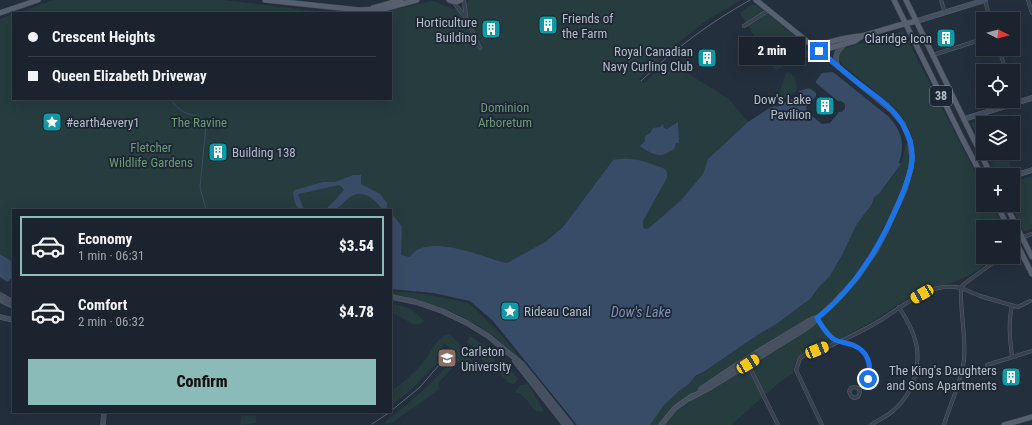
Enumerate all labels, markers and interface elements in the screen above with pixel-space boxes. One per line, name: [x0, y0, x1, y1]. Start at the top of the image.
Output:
place label: Friends of the Farm: [562, 11, 613, 41]
north arrow: [976, 12, 1020, 56]
map controls: [976, 12, 1020, 264]
building icon: Friends of the Farm: [537, 14, 559, 36]
place label: Horticulture Building: [416, 15, 477, 45]
building icon: Horticulture Building: [480, 18, 502, 40]
building icon: Claridge Icon: [935, 27, 957, 49]
text: Crescent Heights: [52, 28, 155, 46]
place label: Claridge Icon: [864, 31, 932, 46]
callout: 2 min: [739, 37, 805, 65]
route end: [810, 42, 828, 60]
text: 2 min: [758, 43, 786, 58]
place label: Royal Canadian Navy Curling Club: [603, 44, 693, 74]
building icon: Royal Canadian Navy Curling Club: [696, 47, 718, 69]
button: locate: [976, 64, 1020, 108]
text: Queen Elizabeth Driveway: [52, 67, 207, 85]
road number: 38: [930, 86, 952, 106]
place label: Dow's Lake Pavilion: [754, 92, 811, 122]
building icon: Dow's Lake Pavilion: [814, 95, 836, 117]
park label: Dominion Arboretum: [478, 100, 532, 130]
place icon: #earth4every1: [41, 111, 63, 133]
place label: #earth4every1: [66, 115, 140, 130]
park label: The Ravine: [171, 115, 227, 130]
button: layers: [976, 116, 1020, 160]
park label: Fletcher Wildlife Gardens: [109, 140, 193, 170]
building icon: Building 138: [207, 141, 229, 163]
place label: Building 138: [232, 145, 296, 160]
button: +: [976, 168, 1020, 212]
button: −: [976, 220, 1020, 264]
icon: car: [30, 228, 66, 264]
text: Economy: [78, 230, 132, 248]
text: $3.54: [339, 237, 374, 255]
text: 1 min · 06:31: [78, 248, 144, 263]
car: [909, 283, 935, 305]
icon: car: [30, 294, 66, 330]
text: Comfort: [78, 296, 127, 314]
place icon: Rideau Canal: [499, 300, 521, 322]
text: $4.78: [339, 303, 374, 321]
place label: Rideau Canal: [524, 304, 591, 319]
water label: Dow's Lake: [611, 304, 671, 320]
text: 2 min · 06:32: [78, 314, 144, 329]
car: [804, 340, 830, 360]
place label: Carleton University: [461, 344, 512, 374]
school or university icon: Carleton University: [436, 347, 458, 369]
car: [735, 353, 761, 375]
button: Confirm: [28, 359, 376, 405]
place label: The King's Daughters and Sons Apartments: [886, 363, 997, 393]
building icon: The King's Daughters and Sons Apartments: [1000, 366, 1022, 388]
route start: [859, 370, 877, 388]

